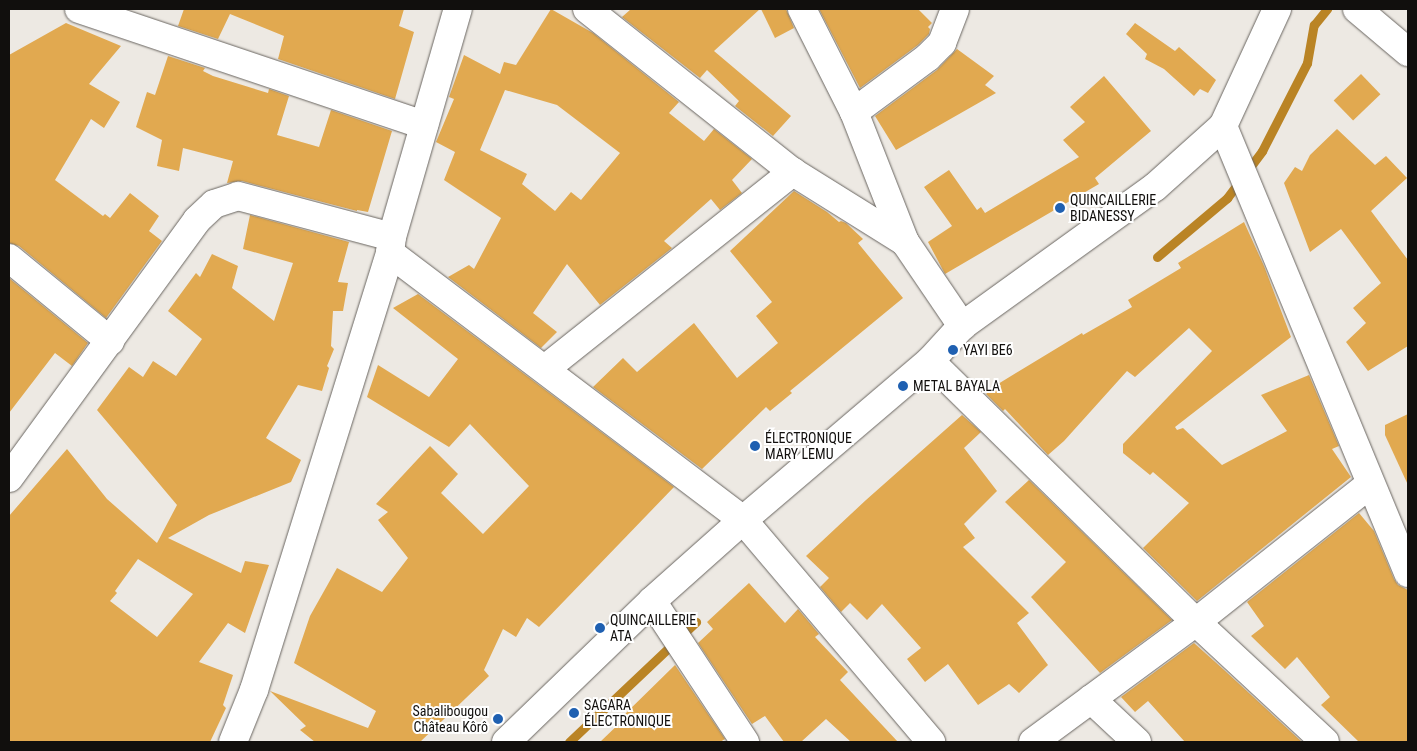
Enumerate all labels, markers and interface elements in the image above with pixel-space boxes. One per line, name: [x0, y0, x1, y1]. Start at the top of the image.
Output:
place label: QUINCAILLERIE BIDANESSY: [1070, 192, 1156, 224]
marker: QUINCAILLERIE BIDANESSY: [1054, 202, 1066, 214]
place label: YAYI BE6: [963, 342, 1013, 358]
marker: YAYI BE6: [947, 344, 959, 356]
place label: METAL BAYALA: [913, 378, 1000, 394]
marker: METAL BAYALA: [897, 380, 909, 392]
place label: ÉLECTRONIQUE MARY LEMU: [765, 430, 852, 462]
marker: ÉLECTRONIQUE MARY LEMU: [749, 440, 761, 452]
place label: QUINCAILLERIE ATA: [610, 612, 696, 644]
marker: QUINCAILLERIE ATA: [594, 622, 606, 634]
place label: SAGARA ÉLECTRONIQUE: [584, 697, 671, 730]
place label: Sabalibougou Château Kôrô: [413, 703, 488, 736]
marker: SAGARA ÉLECTRONIQUE: [568, 707, 580, 719]
marker: Sabalibougou Château Kôrô: [492, 713, 504, 725]

